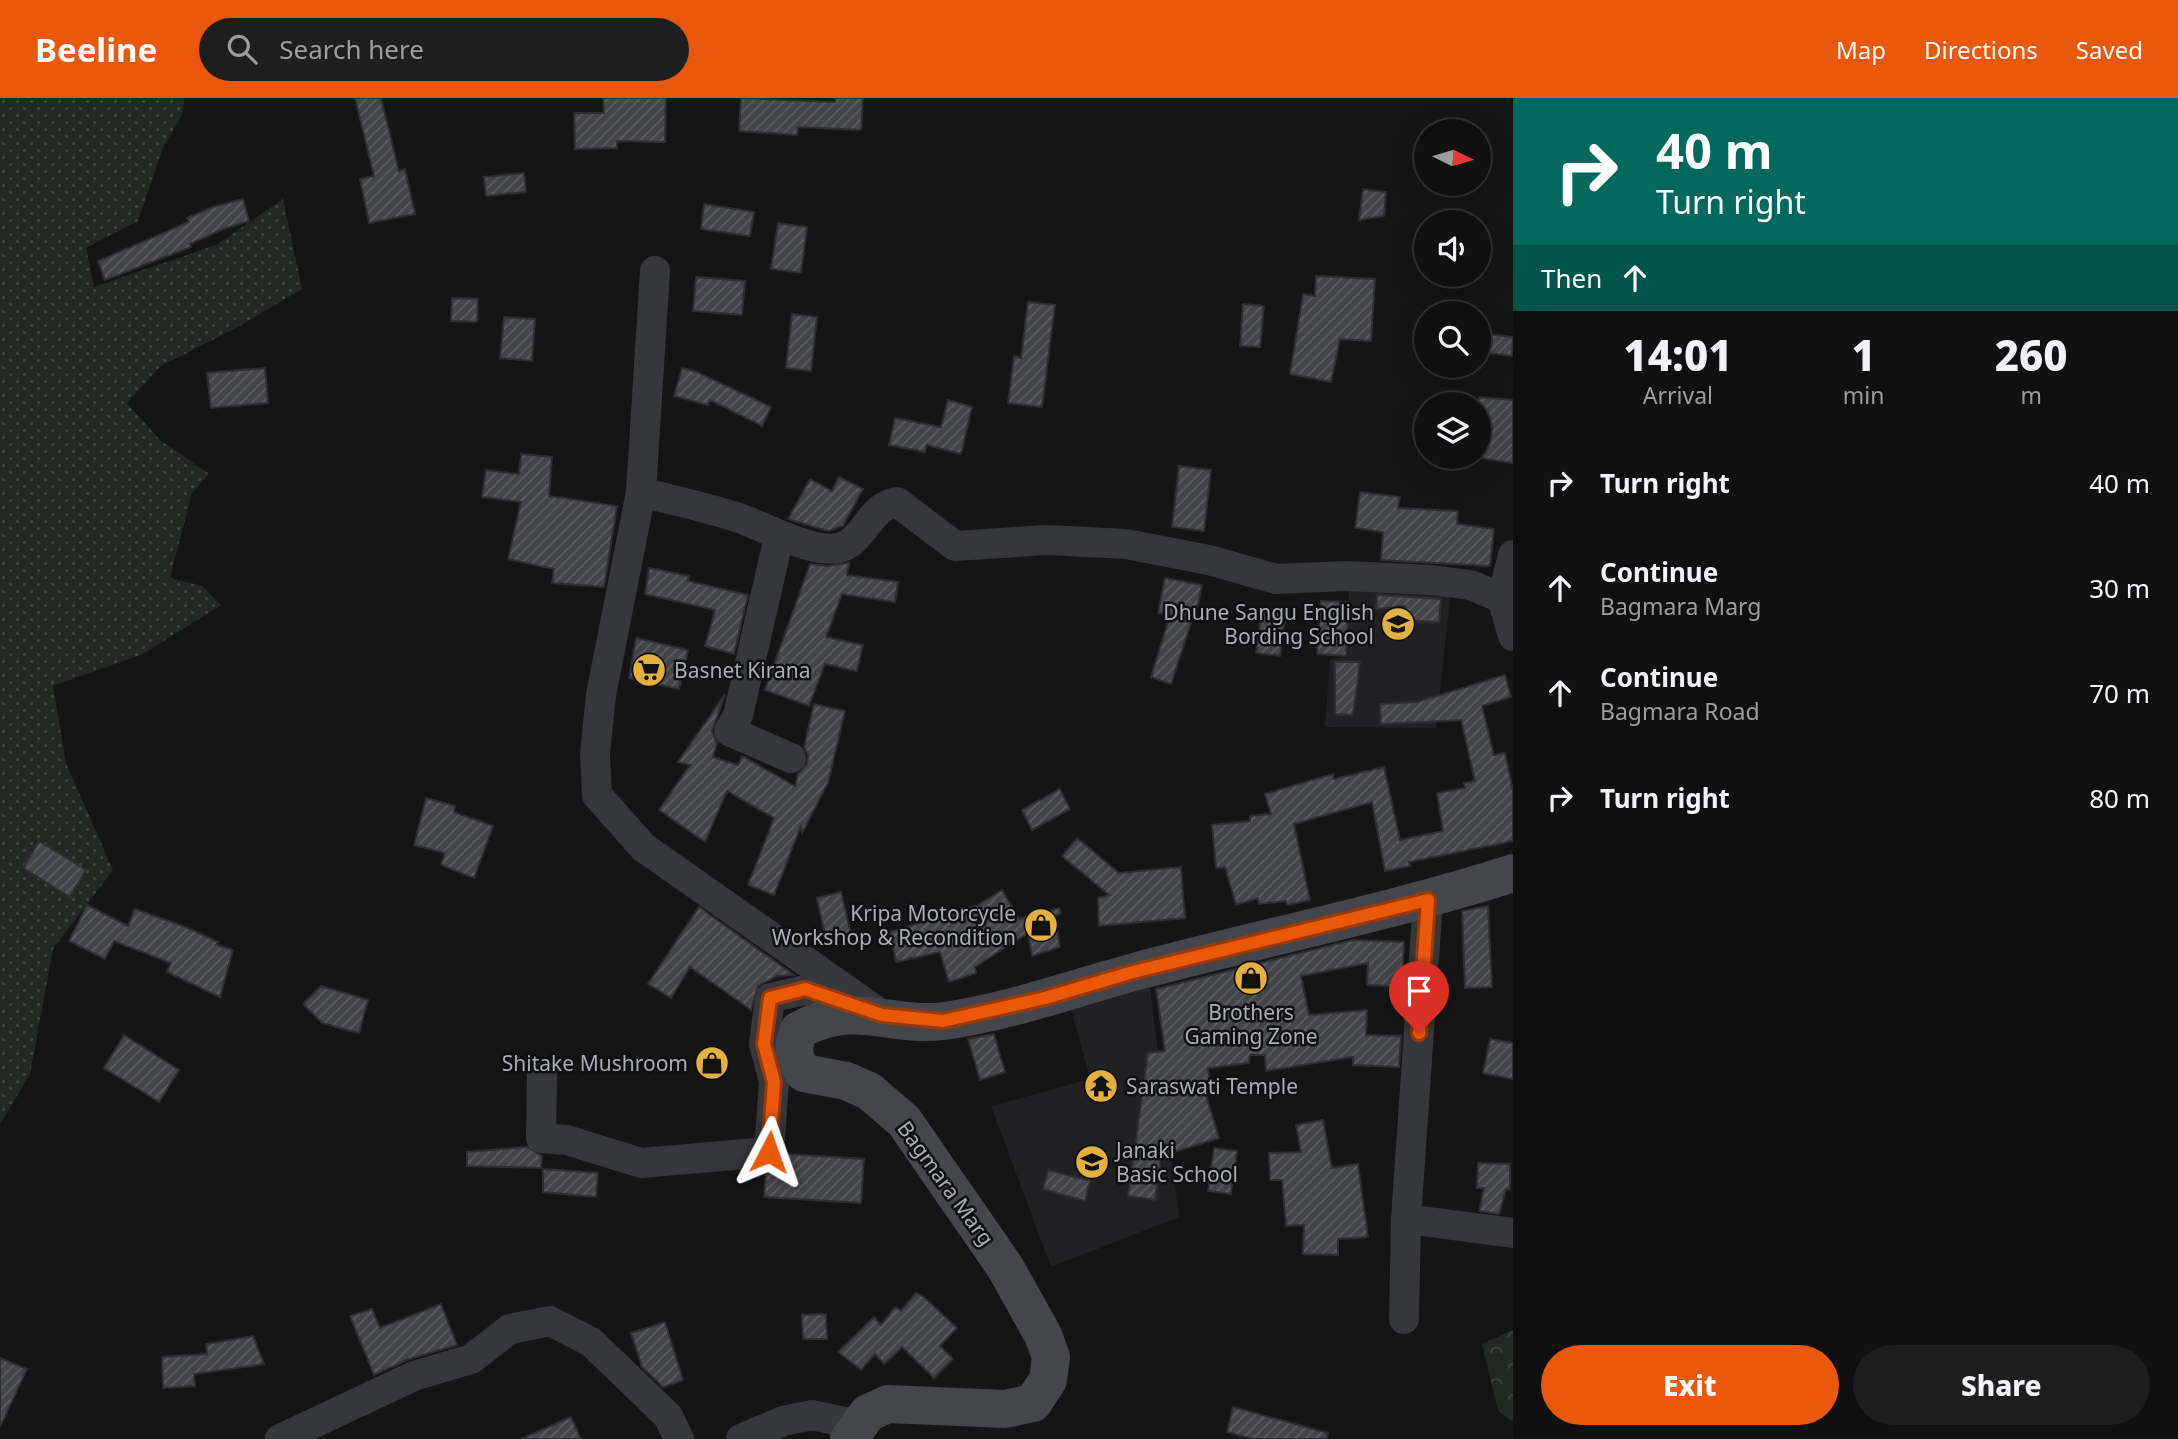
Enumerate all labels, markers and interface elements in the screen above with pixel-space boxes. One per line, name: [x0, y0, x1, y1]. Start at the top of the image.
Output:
search box: [199, 18, 689, 81]
text: Beeline: [35, 27, 157, 72]
icon: search: [223, 30, 261, 68]
text: Search here: [279, 31, 424, 67]
text: Map: [1836, 33, 1886, 66]
text: Directions: [1924, 33, 2038, 66]
text: Saved: [2076, 33, 2143, 66]
text: 40 m: [1656, 117, 1773, 183]
north arrow: [1414, 119, 1491, 196]
map controls: [1414, 119, 1491, 469]
icon: right: [1541, 126, 1632, 217]
text: Turn right: [1656, 180, 1806, 223]
button: sound: [1414, 210, 1491, 287]
icon: ahead: [1616, 259, 1654, 297]
text: Then: [1541, 260, 1602, 296]
button: search: [1414, 301, 1491, 378]
text: 14:01: [1623, 326, 1732, 383]
text: 1: [1851, 326, 1876, 383]
text: 260: [1995, 326, 2068, 383]
text: Arrival: [1643, 379, 1713, 411]
text: min: [1843, 379, 1884, 411]
text: m: [2020, 379, 2042, 411]
button: layers: [1414, 392, 1491, 469]
icon: right: [1541, 464, 1579, 502]
text: Turn right: [1600, 465, 1730, 501]
text: 40 m: [2089, 465, 2150, 501]
text: Continue: [1600, 554, 1718, 590]
icon: ahead: [1541, 569, 1579, 607]
text: 30 m: [2089, 570, 2150, 606]
text: Bagmara Marg: [1600, 590, 1762, 622]
place label: Dhune Sangu English Bording School: [1163, 598, 1374, 650]
school or university icon: Dhune Sangu English Bording School: [1379, 605, 1417, 643]
supermarket icon: Basnet Kirana: [630, 651, 668, 689]
place label: Basnet Kirana: [674, 656, 811, 684]
text: Continue: [1600, 659, 1718, 695]
icon: ahead: [1541, 674, 1579, 712]
text: 70 m: [2089, 675, 2150, 711]
text: Bagmara Road: [1600, 695, 1760, 727]
icon: right: [1541, 779, 1579, 817]
text: Turn right: [1600, 780, 1730, 816]
text: 80 m: [2089, 780, 2150, 816]
place label: Kripa Motorcycle Workshop & Recondition: [772, 899, 1016, 951]
shop icon: Kripa Motorcycle Workshop & Recondition: [1022, 906, 1060, 944]
shop icon: Brothers Gaming Zone: [1232, 959, 1270, 997]
pin: [1389, 961, 1449, 1033]
icon: arrive: [1400, 972, 1438, 1010]
place label: Brothers Gaming Zone: [1184, 998, 1318, 1050]
shop icon: Shitake Mushroom: [693, 1044, 731, 1082]
place label: Shitake Mushroom: [502, 1049, 688, 1077]
temple icon: Saraswati Temple: [1082, 1067, 1120, 1105]
place label: Saraswati Temple: [1126, 1072, 1298, 1100]
position arrow: [732, 1115, 806, 1189]
street label: Bagmara Marg: [891, 1115, 1001, 1251]
place label: Janaki Basic School: [1114, 1136, 1238, 1188]
school or university icon: Janaki Basic School: [1073, 1143, 1111, 1181]
button: Exit: [1541, 1345, 1839, 1425]
button: Share: [1853, 1345, 2150, 1425]

